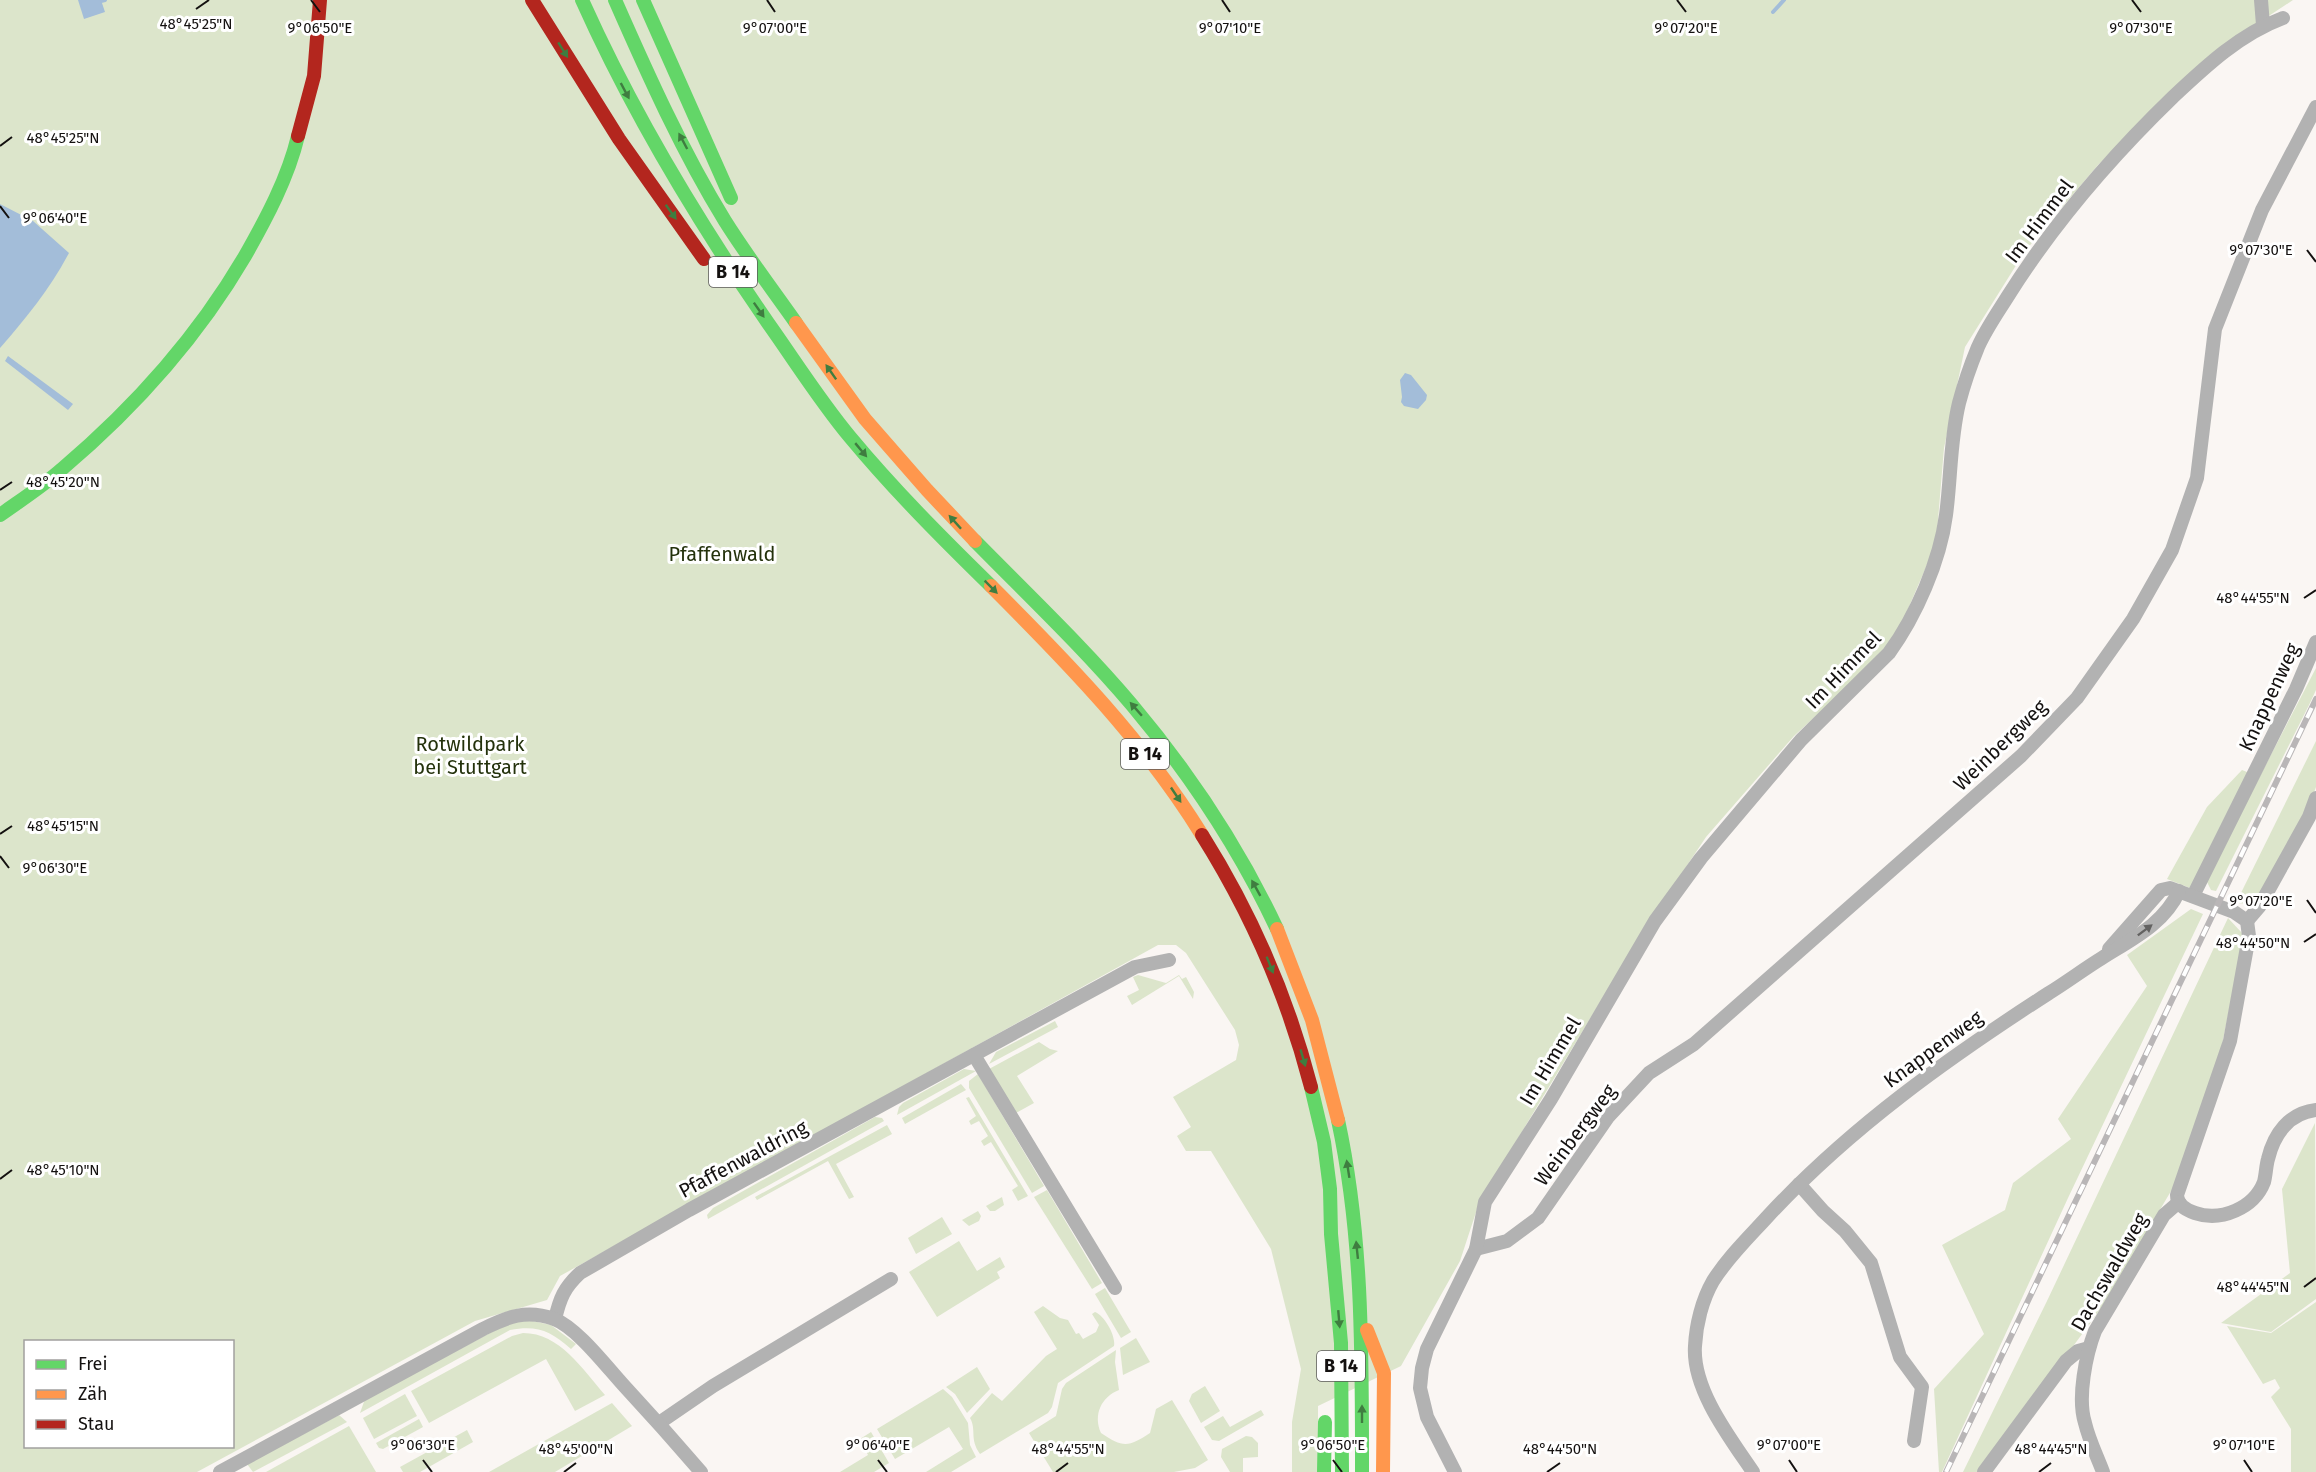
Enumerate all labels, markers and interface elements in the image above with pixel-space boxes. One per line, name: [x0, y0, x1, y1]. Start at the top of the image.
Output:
text: 48°45'25"N: [160, 15, 233, 33]
text: 9°06'50"E: [288, 19, 352, 37]
text: 9°07'00"E: [743, 19, 807, 37]
text: 9°07'10"E: [1199, 19, 1261, 37]
text: 9°07'20"E: [1654, 19, 1718, 37]
text: 9°07'30"E: [2109, 19, 2173, 37]
one-way arrow: [557, 42, 568, 58]
one-way arrow: [620, 83, 630, 100]
text: 48°45'25"N: [27, 129, 100, 147]
one-way arrow: [678, 133, 688, 150]
street label: Im Himmel: [2000, 174, 2078, 268]
one-way arrow: [664, 205, 676, 220]
text: 9°06'40"E: [23, 209, 87, 227]
text: 9°07'30"E: [2229, 241, 2293, 259]
road number: B 14: [709, 257, 757, 287]
one-way arrow: [753, 302, 765, 318]
one-way arrow: [825, 365, 837, 381]
one-way arrow: [854, 442, 867, 458]
text: 48°45'20"N: [26, 473, 100, 491]
one-way arrow: [949, 515, 962, 530]
park label: Pfaffenwald: [669, 542, 775, 566]
one-way arrow: [983, 579, 997, 593]
text: 48°44'55"N: [2216, 589, 2290, 607]
street label: Im Himmel: [1800, 626, 1886, 714]
street label: Knappenweg: [2234, 639, 2305, 755]
street label: Weinbergweg: [1948, 694, 2052, 796]
one-way arrow: [1130, 702, 1143, 717]
park label: Rotwildpark bei Stuttgart: [413, 732, 528, 779]
road number: B 14: [1121, 739, 1169, 769]
one-way arrow: [1170, 786, 1182, 802]
text: 48°45'15"N: [27, 817, 99, 835]
text: 9°06'30"E: [23, 859, 87, 877]
one-way arrow: [1251, 879, 1261, 896]
text: 9°07'20"E: [2229, 892, 2293, 910]
one-way arrow: [2137, 924, 2153, 937]
text: 48°44'50"N: [2216, 934, 2290, 952]
one-way arrow: [1266, 956, 1275, 974]
street label: Knappenweg: [1879, 1005, 1988, 1093]
street label: Im Himmel: [1514, 1012, 1586, 1109]
one-way arrow: [1299, 1049, 1309, 1067]
street label: Weinbergweg: [1529, 1079, 1621, 1190]
street label: Pfaffenwaldring: [674, 1115, 812, 1203]
one-way arrow: [1343, 1159, 1352, 1178]
text: 48°45'10"N: [26, 1161, 100, 1179]
street label: Dachswaldweg: [2066, 1208, 2153, 1335]
one-way arrow: [1352, 1241, 1362, 1260]
text: 48°44'45"N: [2216, 1278, 2290, 1296]
one-way arrow: [1334, 1310, 1344, 1329]
legend: [24, 1340, 234, 1448]
road number: B 14: [1317, 1351, 1365, 1381]
text: Frei: [78, 1353, 108, 1375]
text: Zäh: [78, 1383, 107, 1405]
one-way arrow: [1357, 1404, 1367, 1423]
text: Stau: [78, 1413, 114, 1435]
text: 9°06'30"E: [391, 1436, 455, 1454]
text: 9°06'40"E: [846, 1436, 910, 1454]
text: 9°06'50"E: [1301, 1436, 1365, 1454]
text: 9°07'00"E: [1757, 1436, 1821, 1454]
text: 9°07'10"E: [2213, 1436, 2275, 1454]
text: 48°45'00"N: [539, 1440, 613, 1458]
text: 48°44'55"N: [1031, 1440, 1105, 1458]
text: 48°44'50"N: [1523, 1440, 1597, 1458]
text: 48°44'45"N: [2014, 1440, 2088, 1458]

